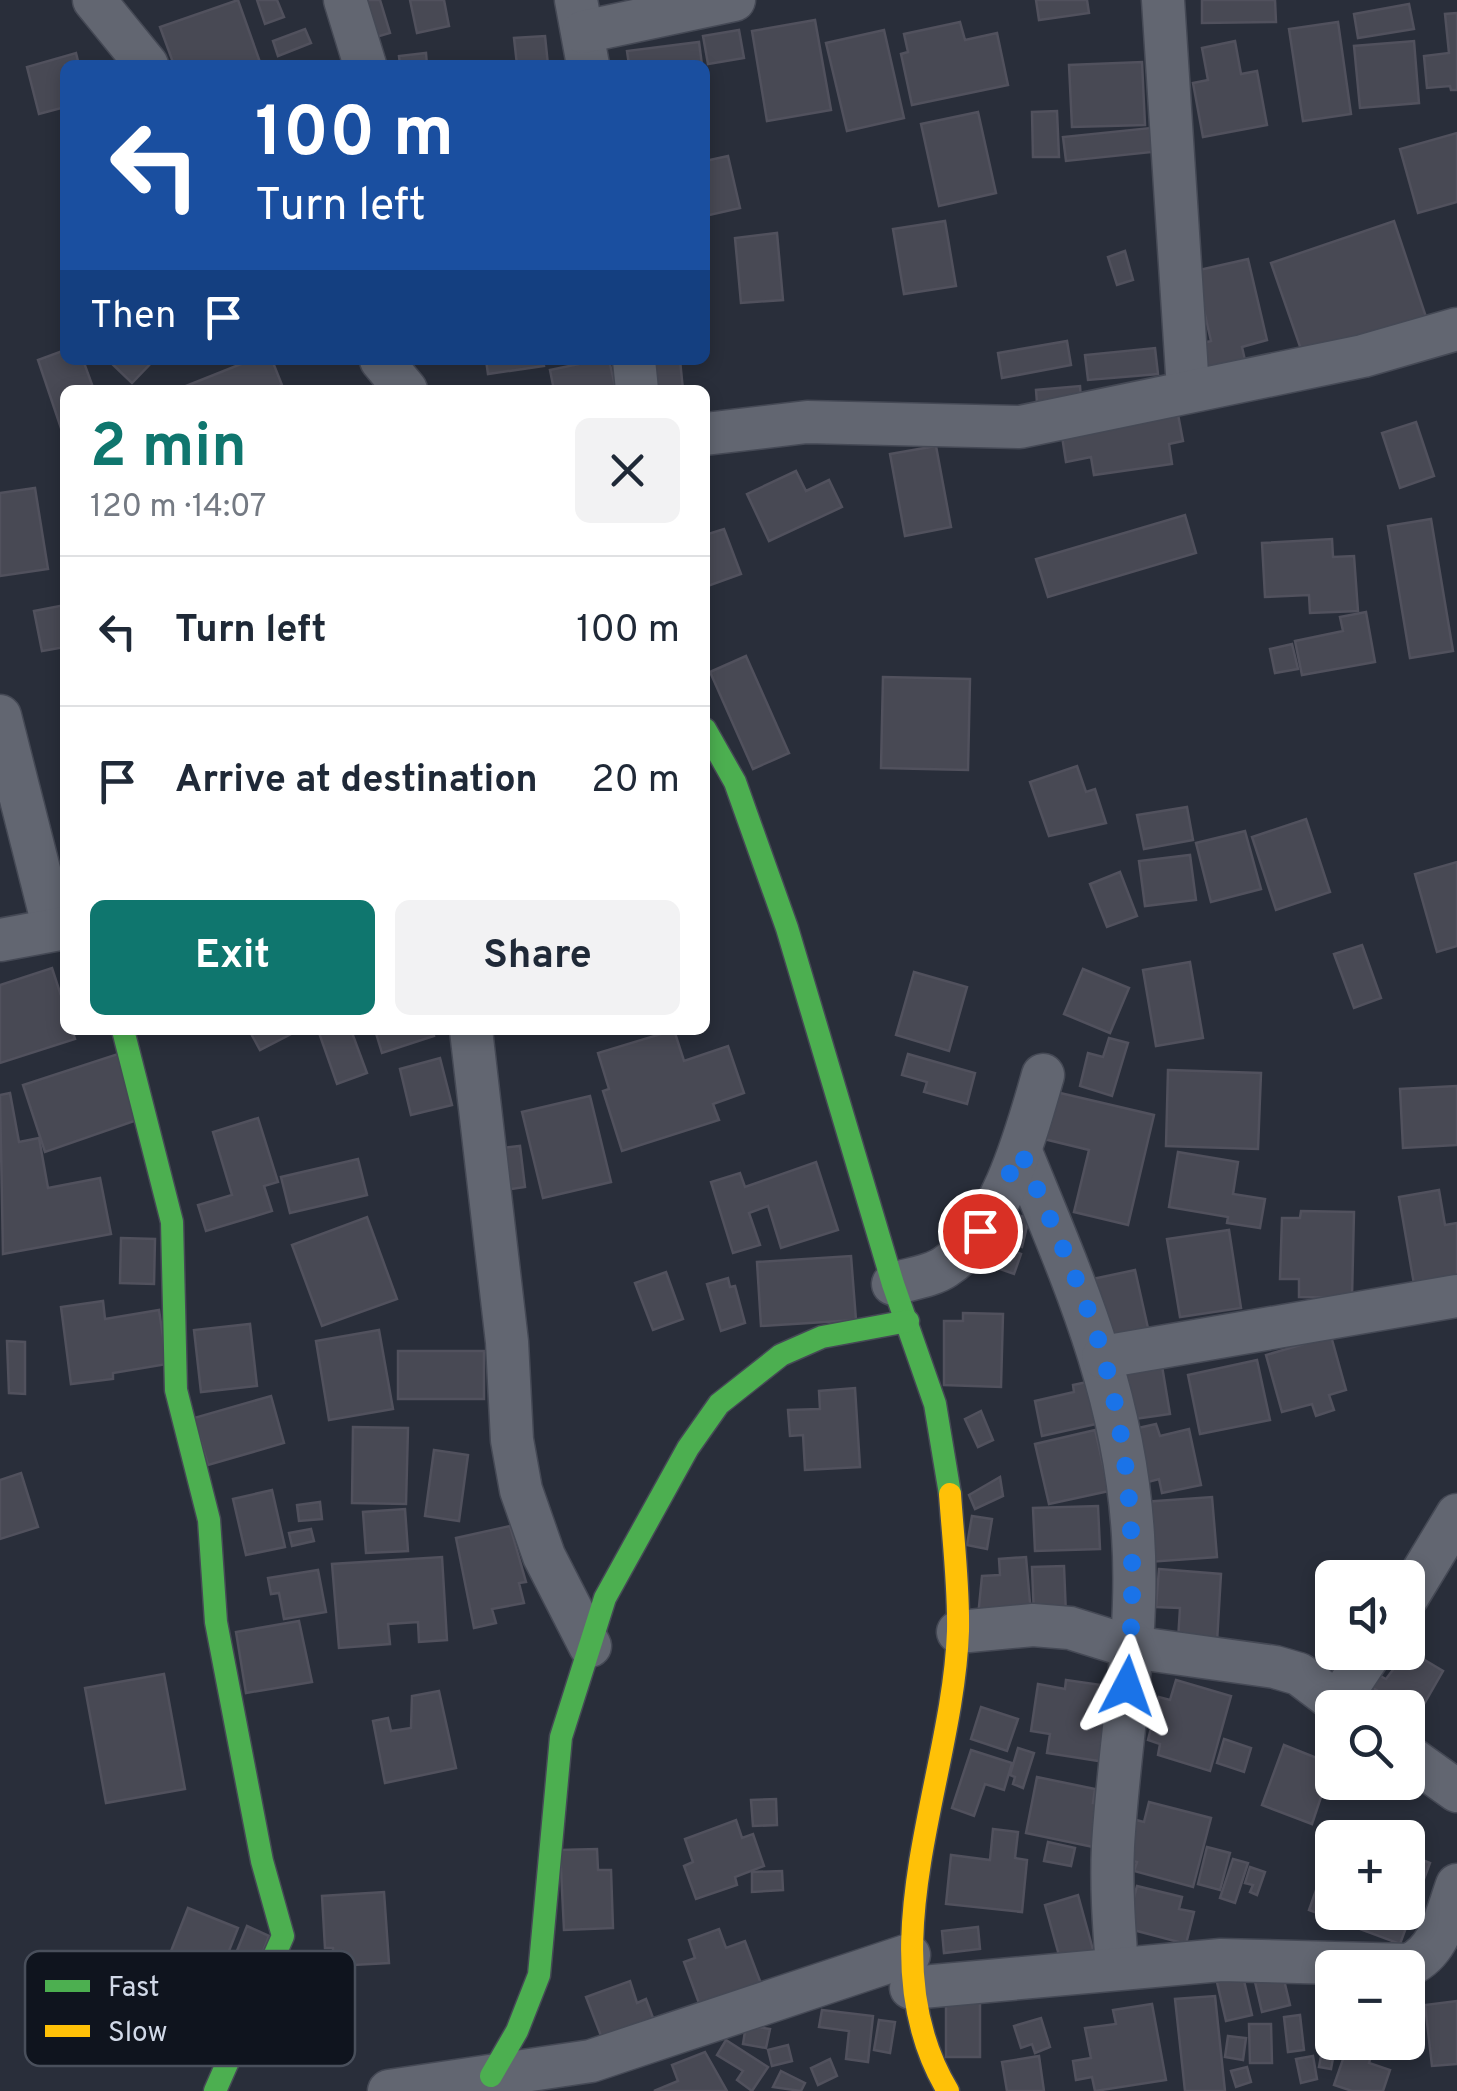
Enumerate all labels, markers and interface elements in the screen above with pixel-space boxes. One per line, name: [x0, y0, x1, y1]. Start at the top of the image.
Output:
text: 100 m: [255, 92, 454, 181]
icon: left: [90, 100, 220, 230]
text: Turn left: [255, 179, 426, 236]
icon: arrive: [196, 290, 251, 345]
text: Then: [90, 293, 176, 342]
text: 2 min: [90, 412, 247, 488]
button: close: [575, 418, 680, 523]
text: 120 m · 14:07: [90, 488, 266, 528]
icon: left: [90, 604, 145, 659]
text: Turn left: [175, 607, 327, 656]
text: 100 m: [576, 607, 680, 656]
icon: arrive: [90, 754, 145, 809]
text: Arrive at destination: [175, 757, 538, 806]
text: 20 m: [591, 757, 680, 806]
button: Exit: [90, 900, 375, 1015]
button: Share: [395, 900, 680, 1015]
pin: [938, 1189, 1023, 1274]
icon: arrive: [953, 1204, 1008, 1259]
map controls: [1315, 1560, 1425, 2060]
button: sound: [1315, 1560, 1425, 1670]
position arrow: [1075, 1634, 1179, 1738]
button: search: [1315, 1690, 1425, 1800]
button: +: [1315, 1820, 1425, 1930]
button: −: [1315, 1950, 1425, 2060]
legend: [25, 1951, 355, 2066]
text: Fast: [108, 1971, 160, 2007]
text: Slow: [108, 2016, 167, 2052]

